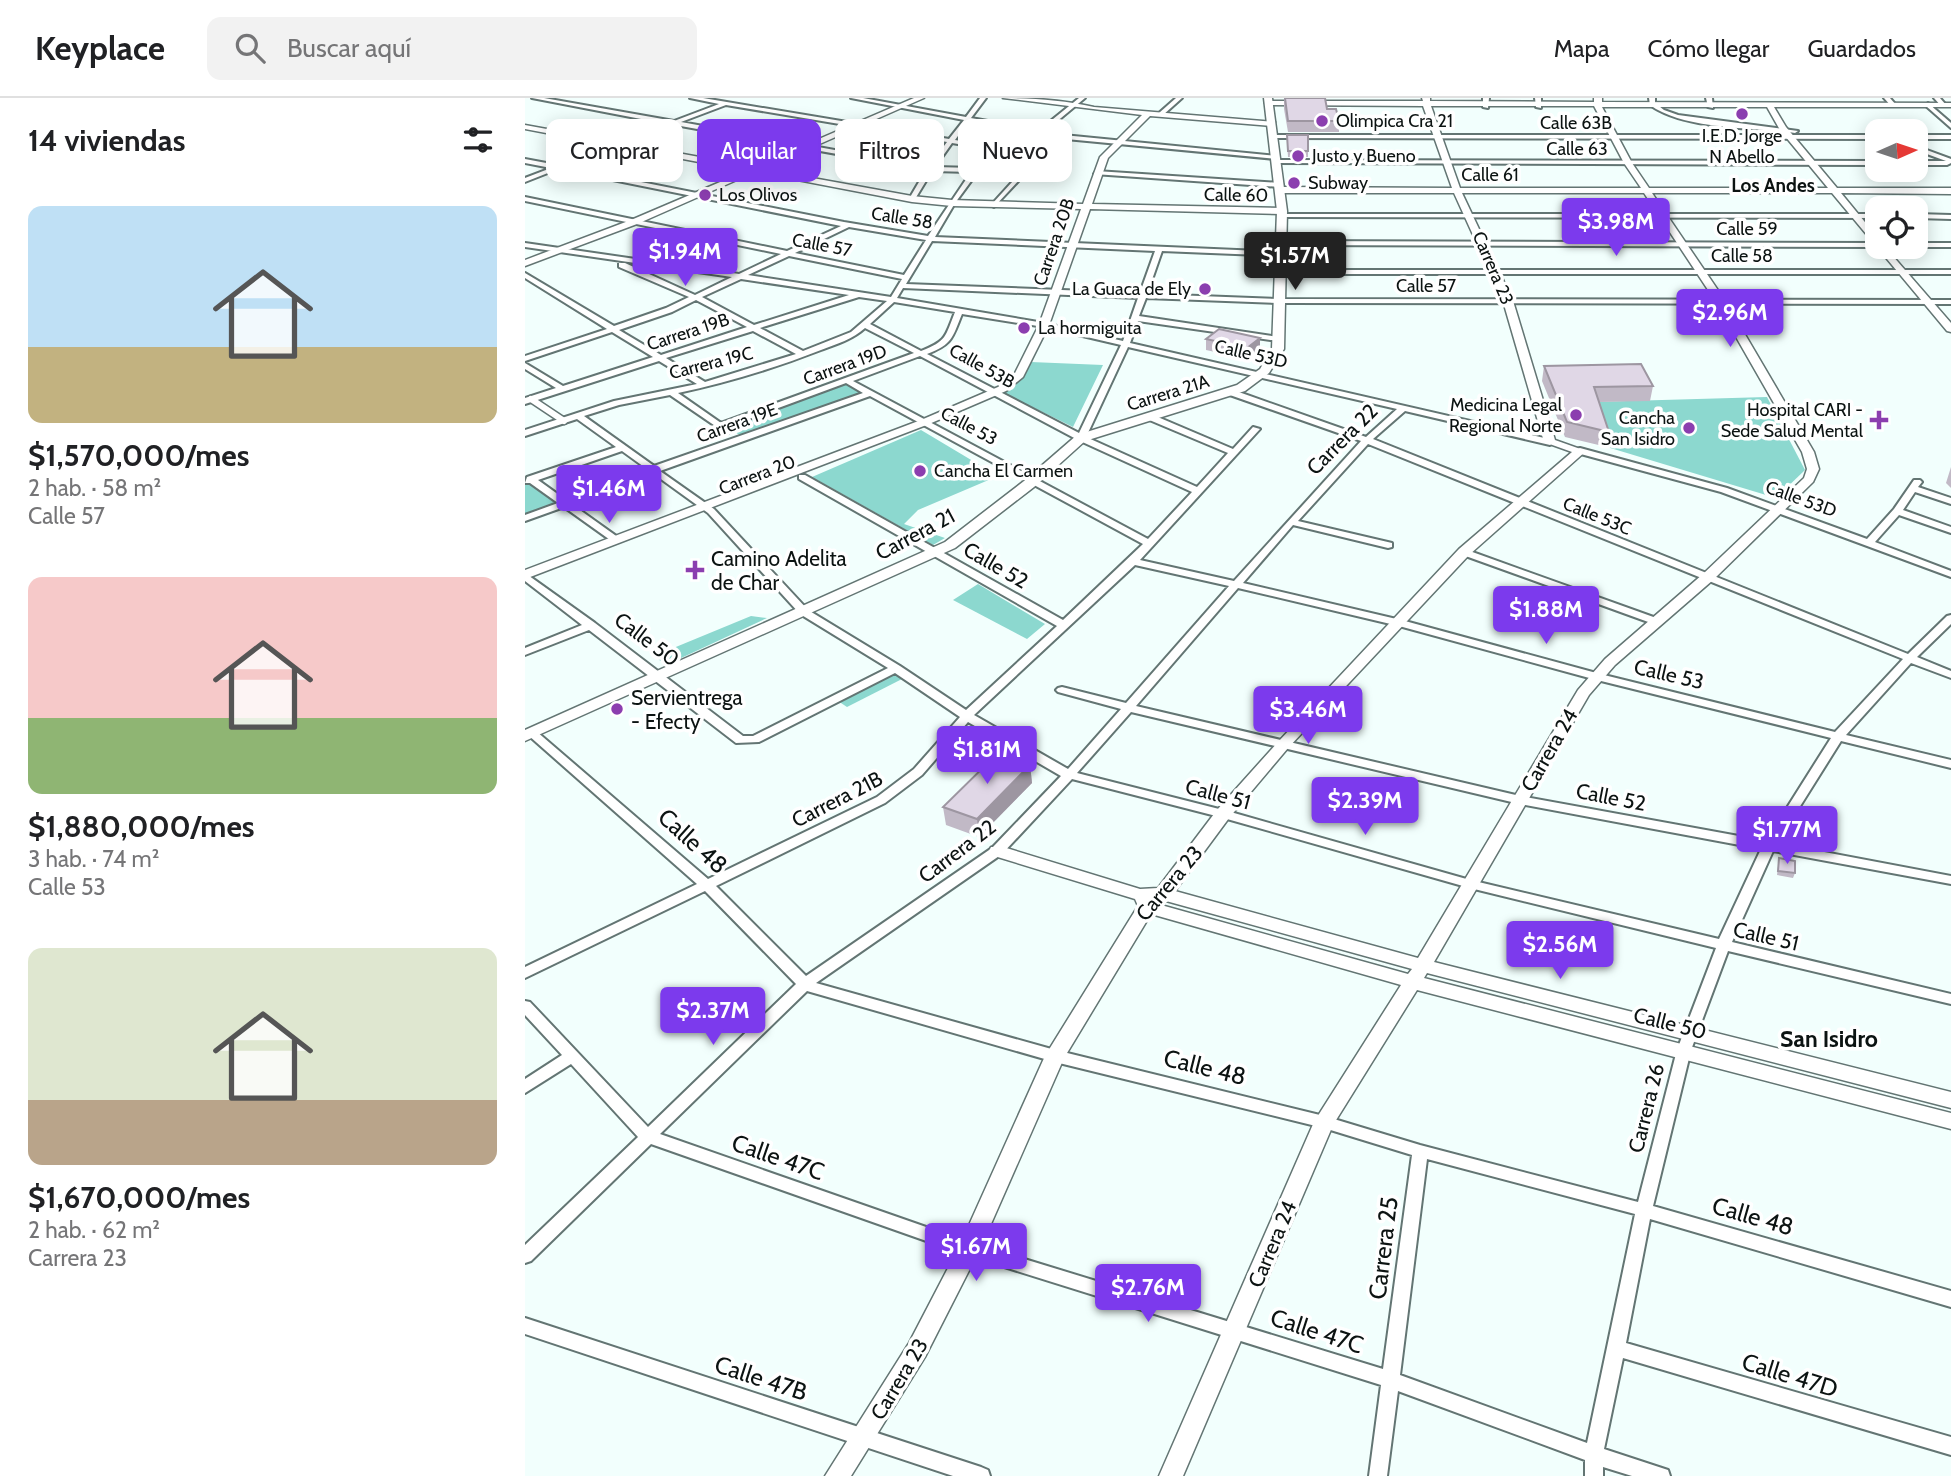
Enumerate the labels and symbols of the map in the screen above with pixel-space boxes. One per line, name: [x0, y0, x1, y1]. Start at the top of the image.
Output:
marker: I.E.D. Jorge N Abello: [1734, 106, 1750, 122]
place label: Olimpica Cra 21: [1336, 110, 1453, 132]
street label: Calle 63B: [1540, 112, 1612, 134]
marker: Olimpica Cra 21: [1314, 113, 1330, 129]
north arrow: [1865, 119, 1929, 182]
place label: I.E.D. Jorge N Abello: [1702, 125, 1782, 168]
street label: Calle 63: [1546, 138, 1608, 160]
place label: Justo y Bueno: [1311, 145, 1416, 167]
marker: Justo y Bueno: [1290, 148, 1306, 164]
street label: Calle 61: [1461, 164, 1519, 186]
place label: Subway: [1308, 172, 1368, 194]
district label: Los Andes: [1731, 174, 1815, 197]
marker: Subway: [1286, 175, 1302, 191]
street label: Calle 60: [1204, 183, 1268, 207]
place label: Los Olivos: [719, 184, 797, 206]
marker: Los Olivos: [697, 187, 713, 203]
street label: Carrera 20B: [1029, 195, 1079, 289]
pin: $3.98M: [1559, 198, 1673, 258]
street label: Calle 58: [870, 202, 934, 234]
street label: Calle 59: [1716, 218, 1778, 240]
pin: $1.94M: [628, 228, 742, 288]
street label: Calle 57: [790, 228, 854, 262]
street label: Carrera 23: [1468, 228, 1518, 308]
pin: $1.57M: [1238, 232, 1352, 292]
street label: Calle 58: [1711, 245, 1773, 267]
street label: Calle 57: [1396, 275, 1456, 297]
place label: La Guaca de Ely: [1072, 278, 1191, 300]
marker: La Guaca de Ely: [1197, 281, 1213, 297]
pin: $2.96M: [1673, 289, 1787, 349]
street label: Carrera 19B: [644, 308, 732, 356]
place label: La hormiguita: [1038, 317, 1142, 339]
marker: La hormiguita: [1016, 320, 1032, 336]
street label: Calle 53D: [1212, 335, 1290, 373]
street label: Calle 53B: [945, 339, 1019, 393]
street label: Carrera 19D: [800, 340, 890, 390]
street label: Carrera 19C: [667, 342, 755, 384]
street label: Carrera 21A: [1124, 370, 1212, 416]
place label: Medicina Legal Regional Norte: [1449, 394, 1563, 437]
street label: Carrera 19E: [694, 398, 780, 448]
street label: Carrera 22: [1301, 398, 1383, 480]
place label: Hospital CARI - Sede Salud Mental: [1721, 399, 1864, 442]
street label: Calle 53: [937, 402, 1001, 450]
marker: Medicina Legal Regional Norte: [1568, 407, 1584, 423]
place label: Cancha San Isidro: [1601, 407, 1675, 450]
marker: Hospital CARI - Sede Salud Mental: [1869, 410, 1889, 430]
marker: Cancha San Isidro: [1681, 420, 1697, 436]
street label: Carrera 20: [716, 450, 798, 500]
place label: Cancha El Carmen: [934, 460, 1073, 482]
marker: Cancha El Carmen: [912, 463, 928, 479]
pin: $1.46M: [552, 466, 666, 525]
street label: Calle 53D: [1762, 476, 1840, 522]
street label: Calle 53C: [1560, 492, 1634, 540]
street label: Carrera 21: [871, 503, 959, 565]
street label: Calle 52: [959, 537, 1033, 593]
place label: Camino Adelita de Char: [711, 546, 847, 595]
marker: Camino Adelita de Char: [685, 560, 705, 580]
pin: $1.88M: [1489, 587, 1603, 646]
street label: Calle 50: [610, 607, 684, 671]
street label: Calle 53: [1632, 654, 1706, 694]
place label: Servientrega - Efecty: [631, 685, 743, 734]
pin: $3.46M: [1251, 686, 1365, 746]
marker: Servientrega - Efecty: [609, 701, 625, 717]
street label: Carrera 24: [1515, 704, 1583, 796]
pin: $1.81M: [930, 726, 1044, 786]
street label: Carrera 21B: [787, 766, 887, 832]
street label: Calle 51: [1183, 773, 1253, 815]
pin: $2.39M: [1308, 778, 1422, 837]
street label: Calle 52: [1574, 778, 1648, 816]
street label: Calle 48: [652, 802, 734, 880]
pin: $1.77M: [1730, 806, 1844, 866]
street label: Carrera 22: [914, 814, 1000, 888]
street label: Carrera 23: [1130, 840, 1208, 926]
street label: Calle 51: [1731, 916, 1801, 956]
pin: $2.56M: [1503, 922, 1617, 981]
pin: $2.37M: [656, 988, 770, 1047]
street label: Calle 50: [1631, 1002, 1709, 1044]
district label: San Isidro: [1780, 1025, 1878, 1053]
street label: Calle 48: [1161, 1043, 1249, 1091]
street label: Carrera 26: [1623, 1061, 1669, 1155]
street label: Calle 47C: [728, 1128, 828, 1186]
street label: Calle 48: [1709, 1191, 1797, 1241]
street label: Carrera 25: [1362, 1195, 1404, 1301]
street label: Carrera 24: [1243, 1197, 1301, 1291]
pin: $1.67M: [919, 1224, 1033, 1283]
pin: $2.76M: [1091, 1264, 1205, 1324]
street label: Calle 47C: [1267, 1302, 1367, 1360]
street label: Carrera 23: [865, 1334, 933, 1424]
street label: Calle 47D: [1739, 1347, 1841, 1403]
street label: Calle 47B: [711, 1349, 811, 1407]

